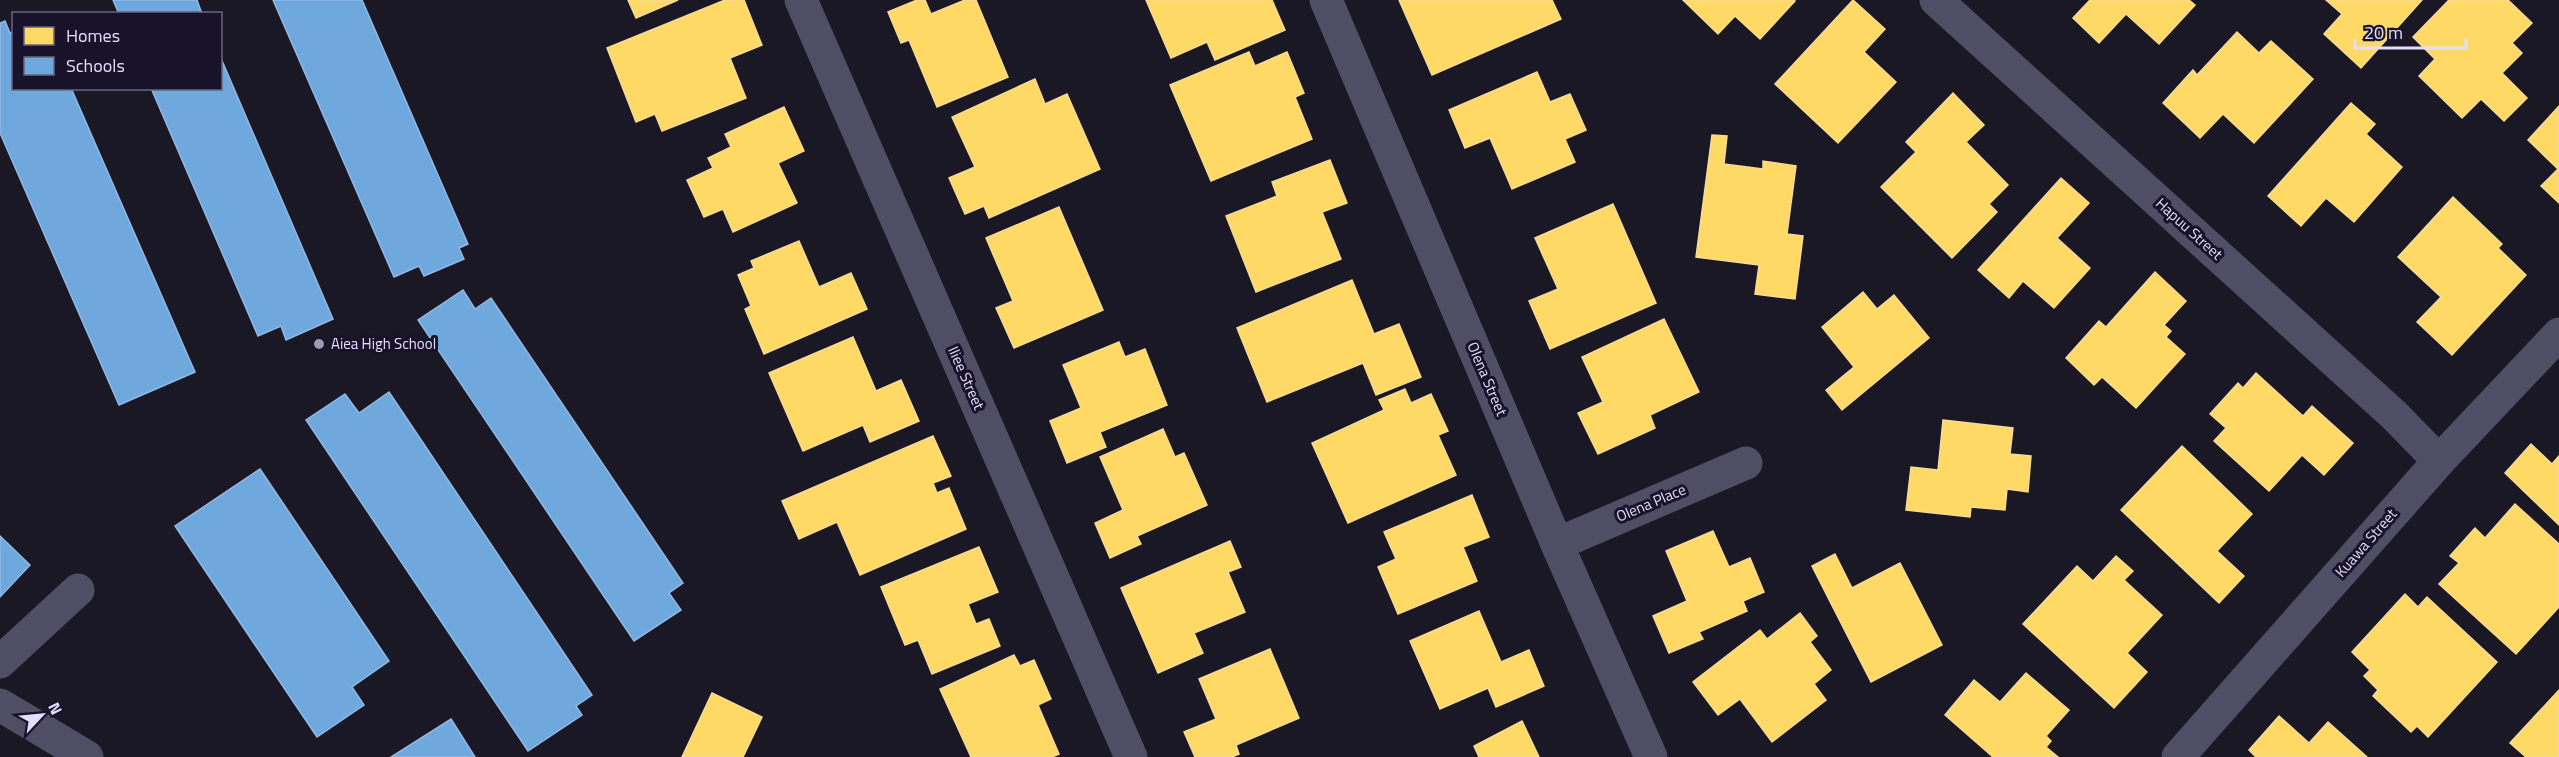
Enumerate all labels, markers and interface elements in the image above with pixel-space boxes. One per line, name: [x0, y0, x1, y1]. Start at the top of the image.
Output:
legend: [12, 12, 222, 90]
scale bar: [2355, 12, 2466, 50]
text: 20 m: [2364, 19, 2403, 46]
text: Homes: [66, 22, 120, 49]
text: Schools: [66, 52, 125, 79]
street label: Hapuu Street: [2151, 192, 2229, 266]
place label: Aiea High School: [331, 332, 436, 355]
marker: Aiea High School: [312, 337, 326, 351]
street label: Olena Street: [1462, 338, 1514, 420]
street label: Iliee Street: [942, 342, 991, 414]
street label: Olena Place: [1612, 478, 1689, 528]
street label: Kuawa Street: [2329, 503, 2403, 582]
north arrow: [12, 685, 72, 745]
text: N: [42, 698, 69, 719]

